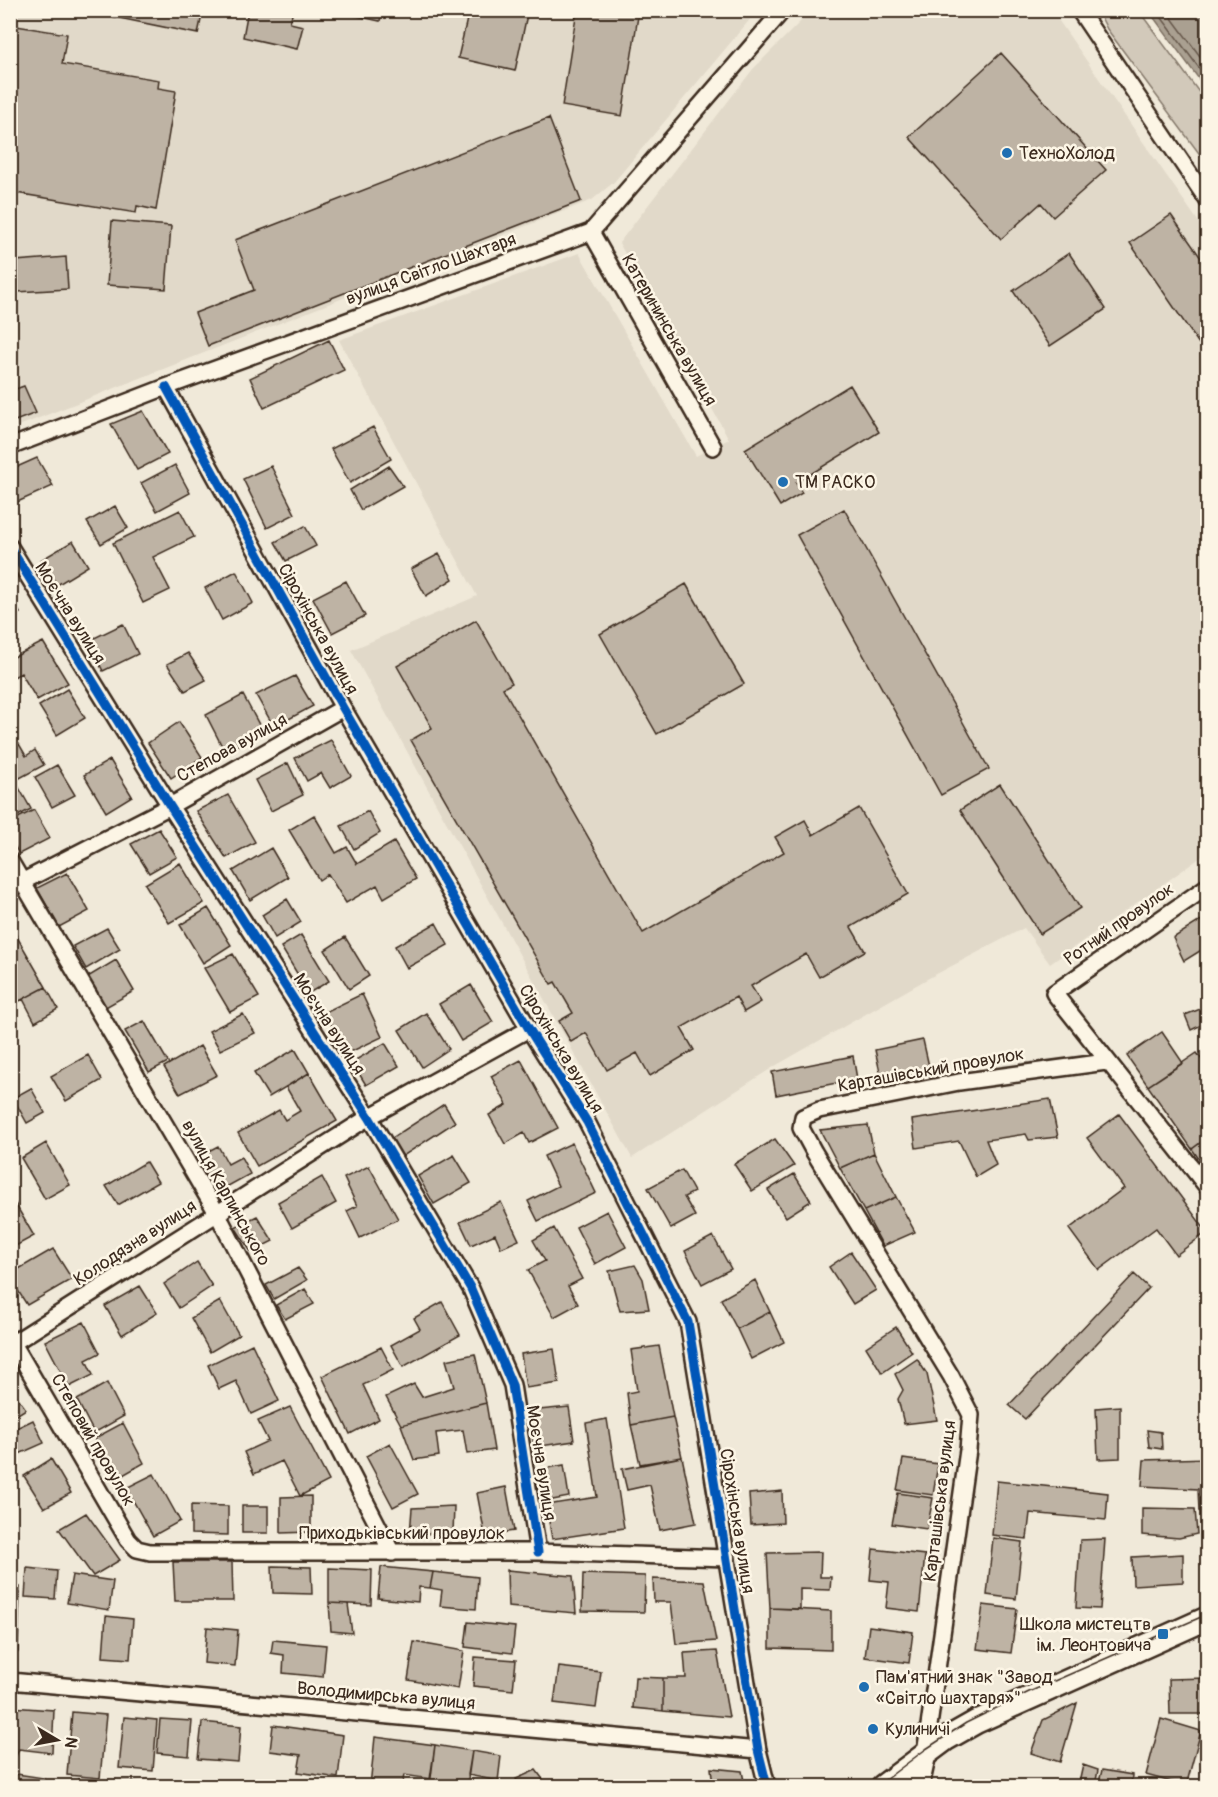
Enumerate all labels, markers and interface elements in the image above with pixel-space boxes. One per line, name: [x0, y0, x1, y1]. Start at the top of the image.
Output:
place label: ТехноХолод: [1019, 142, 1115, 165]
marker: ТехноХолод: [1000, 146, 1014, 160]
street label: вулиця Світло Шахтаря: [343, 228, 519, 310]
street label: Катерининська вулиця: [616, 250, 722, 410]
place label: ТМ РАСКО: [795, 471, 875, 494]
marker: ТМ РАСКО: [776, 475, 790, 489]
street label: Моєчна вулиця: [29, 558, 111, 668]
street label: Сірохінська вулиця: [272, 559, 364, 699]
street label: Степова вулиця: [173, 708, 291, 788]
street label: Ротний провулок: [1059, 877, 1179, 971]
street label: Моєчна вулиця: [288, 969, 370, 1079]
street label: Сірохінська вулиця: [513, 980, 609, 1118]
street label: Карташівський провулок: [836, 1042, 1026, 1098]
street label: вулиця Карпинського: [176, 1116, 276, 1270]
street label: Колодязна вулиця: [69, 1195, 201, 1291]
street label: Степовий провулок: [46, 1370, 140, 1510]
street label: Моєчна вулиця: [521, 1404, 561, 1522]
street label: Карташівська вулиця: [919, 1419, 961, 1583]
street label: Сірохінська вулиця: [714, 1447, 760, 1595]
street label: Приходьківський провулок: [299, 1522, 505, 1545]
place label: Школа мистецтв ім. Леонтовича: [1020, 1613, 1151, 1657]
marker: Школа мистецтв ім. Леонтовича: [1156, 1627, 1170, 1641]
place label: Пам'ятний знак "Завод «Світло шахтаря»": [876, 1666, 1053, 1710]
street label: Володимирська вулиця: [296, 1677, 476, 1715]
marker: Пам'ятний знак "Завод «Світло шахтаря»": [857, 1680, 871, 1694]
north arrow: [27, 1710, 87, 1770]
place label: Кулиничі: [885, 1718, 950, 1741]
marker: Кулиничі: [866, 1722, 880, 1736]
text: N: [60, 1735, 82, 1750]

